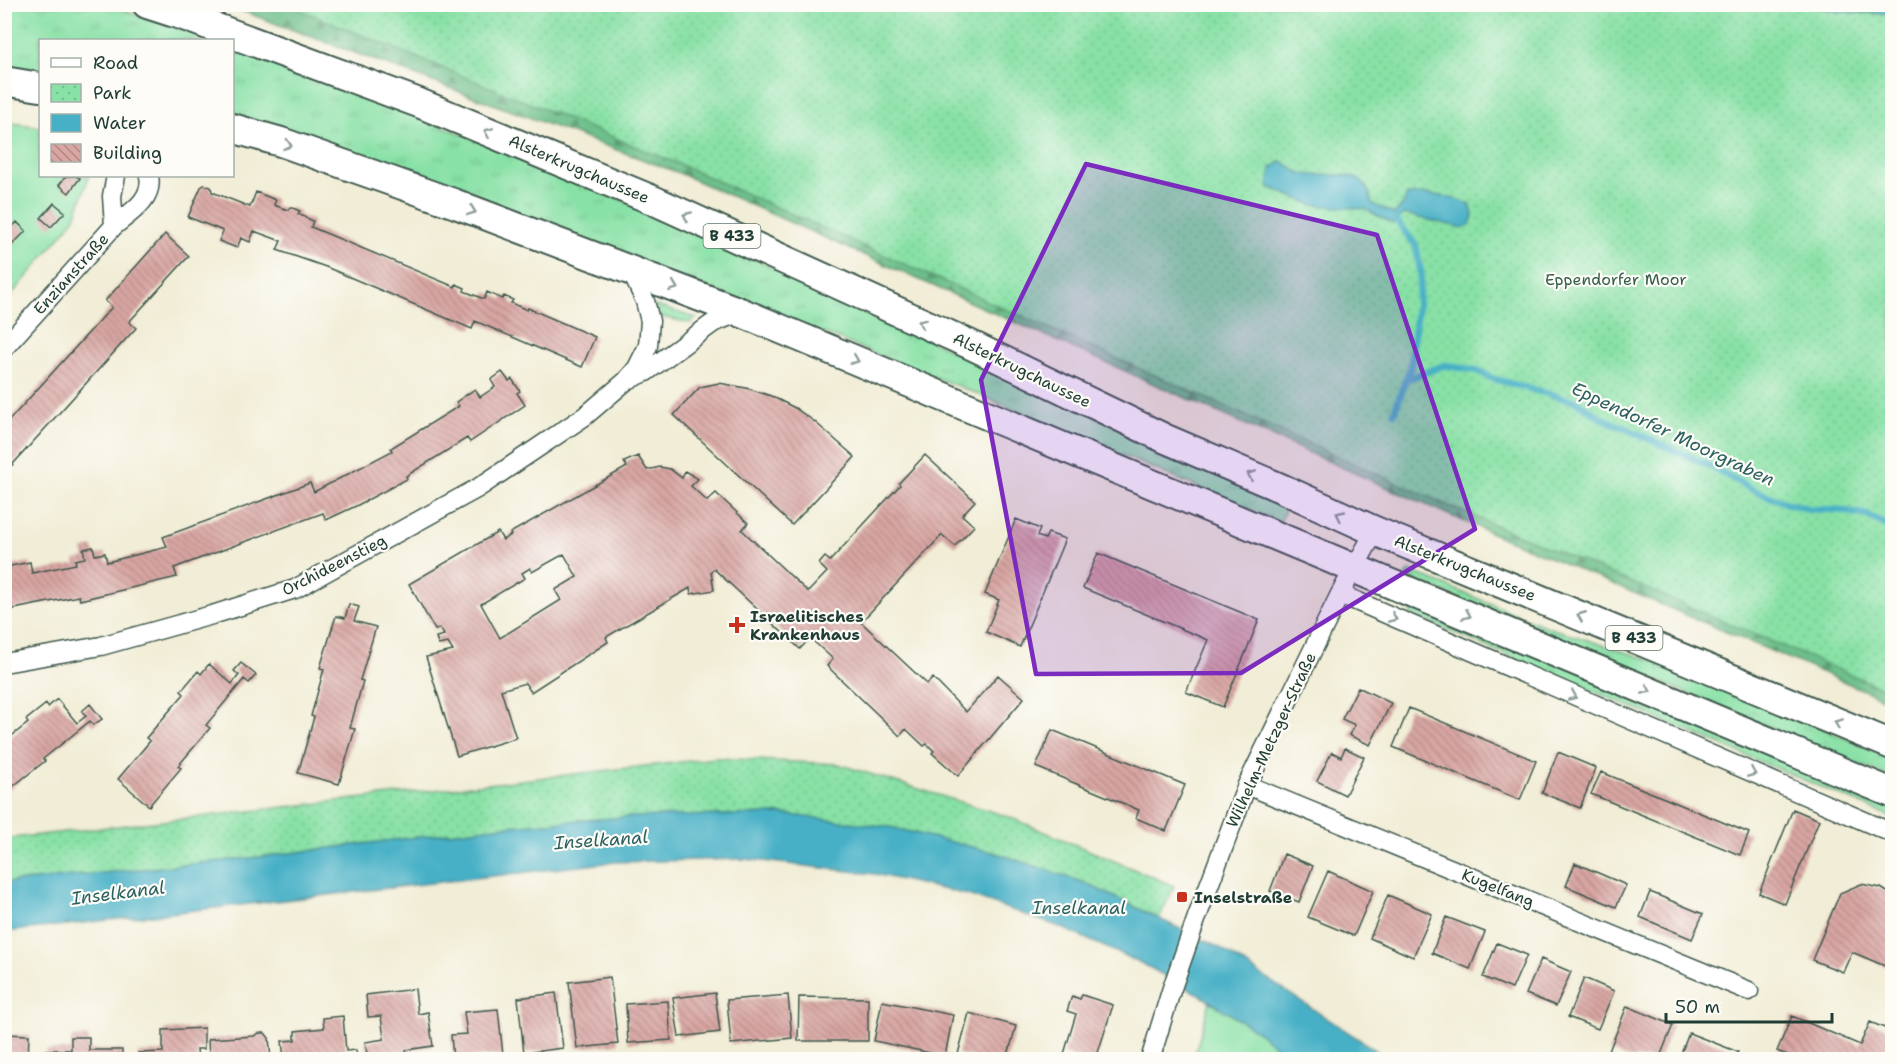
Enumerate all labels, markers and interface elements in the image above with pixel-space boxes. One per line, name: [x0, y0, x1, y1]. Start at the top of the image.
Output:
legend: [39, 39, 234, 177]
text: Road: [93, 51, 138, 75]
text: Park: [93, 81, 132, 105]
text: Water: [93, 111, 146, 135]
one-way arrow: [484, 127, 495, 139]
street label: Alsterkrugchaussee: [505, 130, 653, 208]
one-way arrow: [282, 137, 293, 150]
text: Building: [93, 141, 162, 165]
one-way arrow: [466, 203, 477, 216]
one-way arrow: [683, 211, 694, 223]
road number: B 433: [704, 224, 760, 248]
street label: Enzianstraße: [29, 229, 113, 319]
park label: Eppendorfer Moor: [1545, 269, 1687, 290]
one-way arrow: [668, 280, 679, 292]
one-way arrow: [918, 318, 929, 330]
street label: Alsterkrugchaussee: [950, 328, 1094, 412]
one-way arrow: [848, 353, 859, 365]
water label: Eppendorfer Moorgraben: [1568, 376, 1778, 492]
one-way arrow: [1247, 470, 1258, 482]
one-way arrow: [1335, 510, 1346, 522]
street label: Orchideenstieg: [278, 530, 390, 600]
street label: Alsterkrugchaussee: [1391, 530, 1539, 606]
place label: Israelitisches Krankenhaus: [750, 606, 864, 645]
one-way arrow: [1460, 608, 1471, 620]
one-way arrow: [1387, 611, 1398, 623]
one-way arrow: [1576, 611, 1587, 623]
marker: Israelitisches Krankenhaus: [728, 616, 746, 634]
road number: B 433: [1606, 626, 1662, 650]
street label: Wilhelm-Metzger-Straße: [1221, 649, 1321, 831]
one-way arrow: [1640, 683, 1651, 695]
one-way arrow: [1566, 688, 1577, 700]
one-way arrow: [1834, 718, 1845, 730]
one-way arrow: [1745, 766, 1756, 778]
water label: Inselkanal: [552, 825, 649, 855]
street label: Kugelfang: [1459, 864, 1538, 912]
water label: Inselkanal: [69, 875, 166, 911]
place label: Inselstraße: [1194, 887, 1293, 908]
marker: Inselstraße: [1175, 890, 1189, 904]
water label: Inselkanal: [1031, 896, 1126, 920]
scale bar: [1666, 986, 1832, 1024]
text: 50 m: [1675, 995, 1720, 1019]

